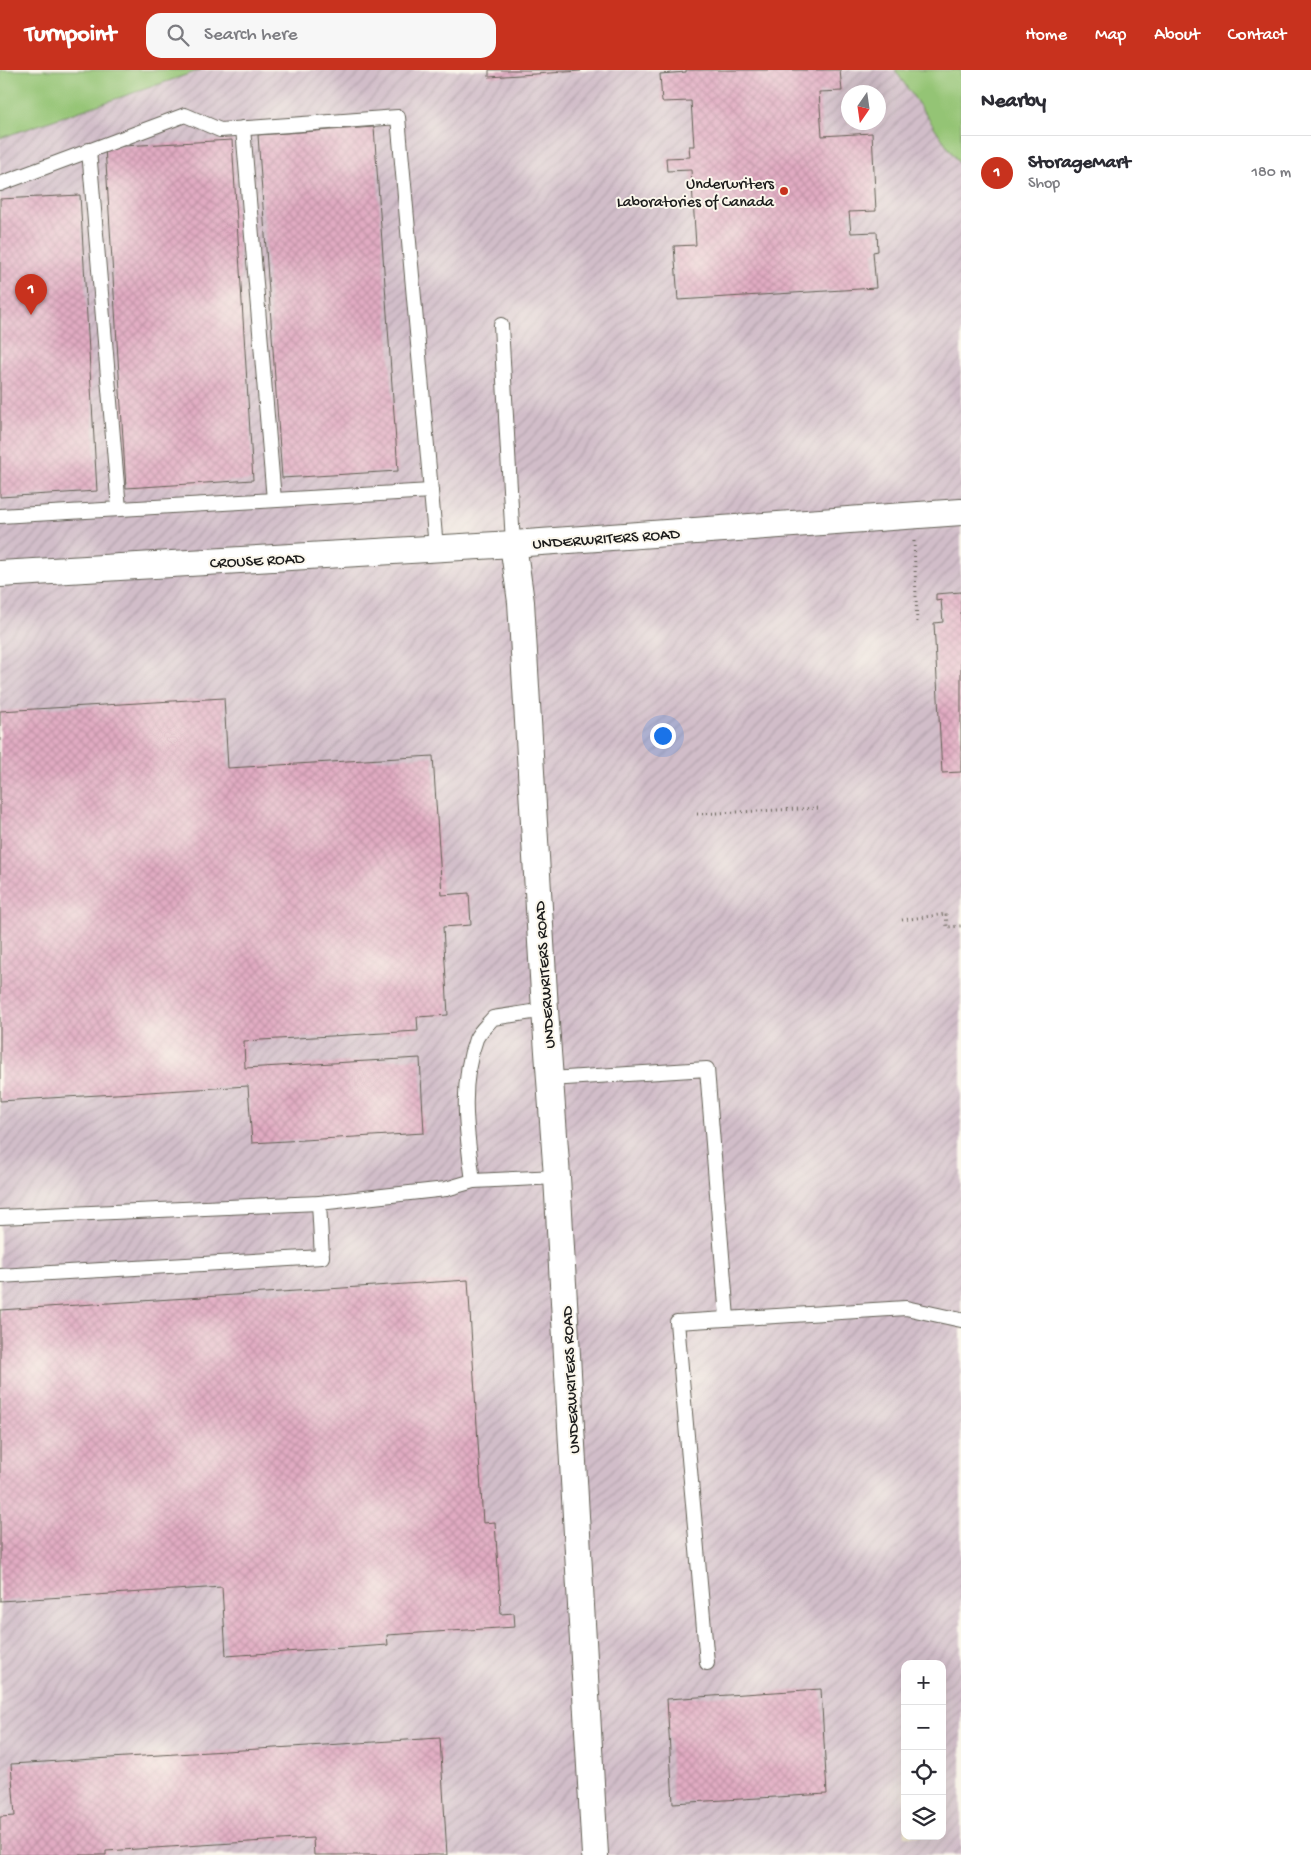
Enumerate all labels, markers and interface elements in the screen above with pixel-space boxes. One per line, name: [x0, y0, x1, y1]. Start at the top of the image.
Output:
search box: [146, 13, 496, 58]
text: Turnpoint: [25, 21, 116, 50]
icon: search: [164, 21, 192, 49]
text: Search here: [204, 24, 298, 47]
text: Home: [1025, 25, 1067, 46]
text: Map: [1095, 25, 1126, 46]
text: About: [1154, 25, 1200, 46]
text: Contact: [1228, 25, 1286, 46]
north arrow: [841, 85, 886, 130]
text: Nearby: [981, 90, 1046, 115]
text: StorageMart: [1028, 152, 1131, 175]
text: 1: [994, 164, 1000, 183]
text: 180 m: [1252, 164, 1291, 183]
text: Shop: [1028, 175, 1060, 194]
place label: Underwriters Laboratories of Canada: [617, 176, 775, 213]
marker: Underwriters Laboratories of Canada: [778, 185, 790, 197]
pin: 1: [15, 274, 47, 315]
street label: UNDERWRITERS ROAD: [532, 526, 681, 555]
street label: CROUSE ROAD: [209, 550, 306, 574]
your location: [650, 723, 676, 749]
street label: UNDERWRITERS ROAD: [532, 900, 561, 1049]
street label: UNDERWRITERS ROAD: [559, 1305, 586, 1454]
map controls: [901, 1660, 946, 1840]
button: +: [901, 1660, 946, 1705]
button: −: [901, 1705, 946, 1750]
button: locate: [901, 1750, 946, 1795]
button: layers: [901, 1795, 946, 1840]

